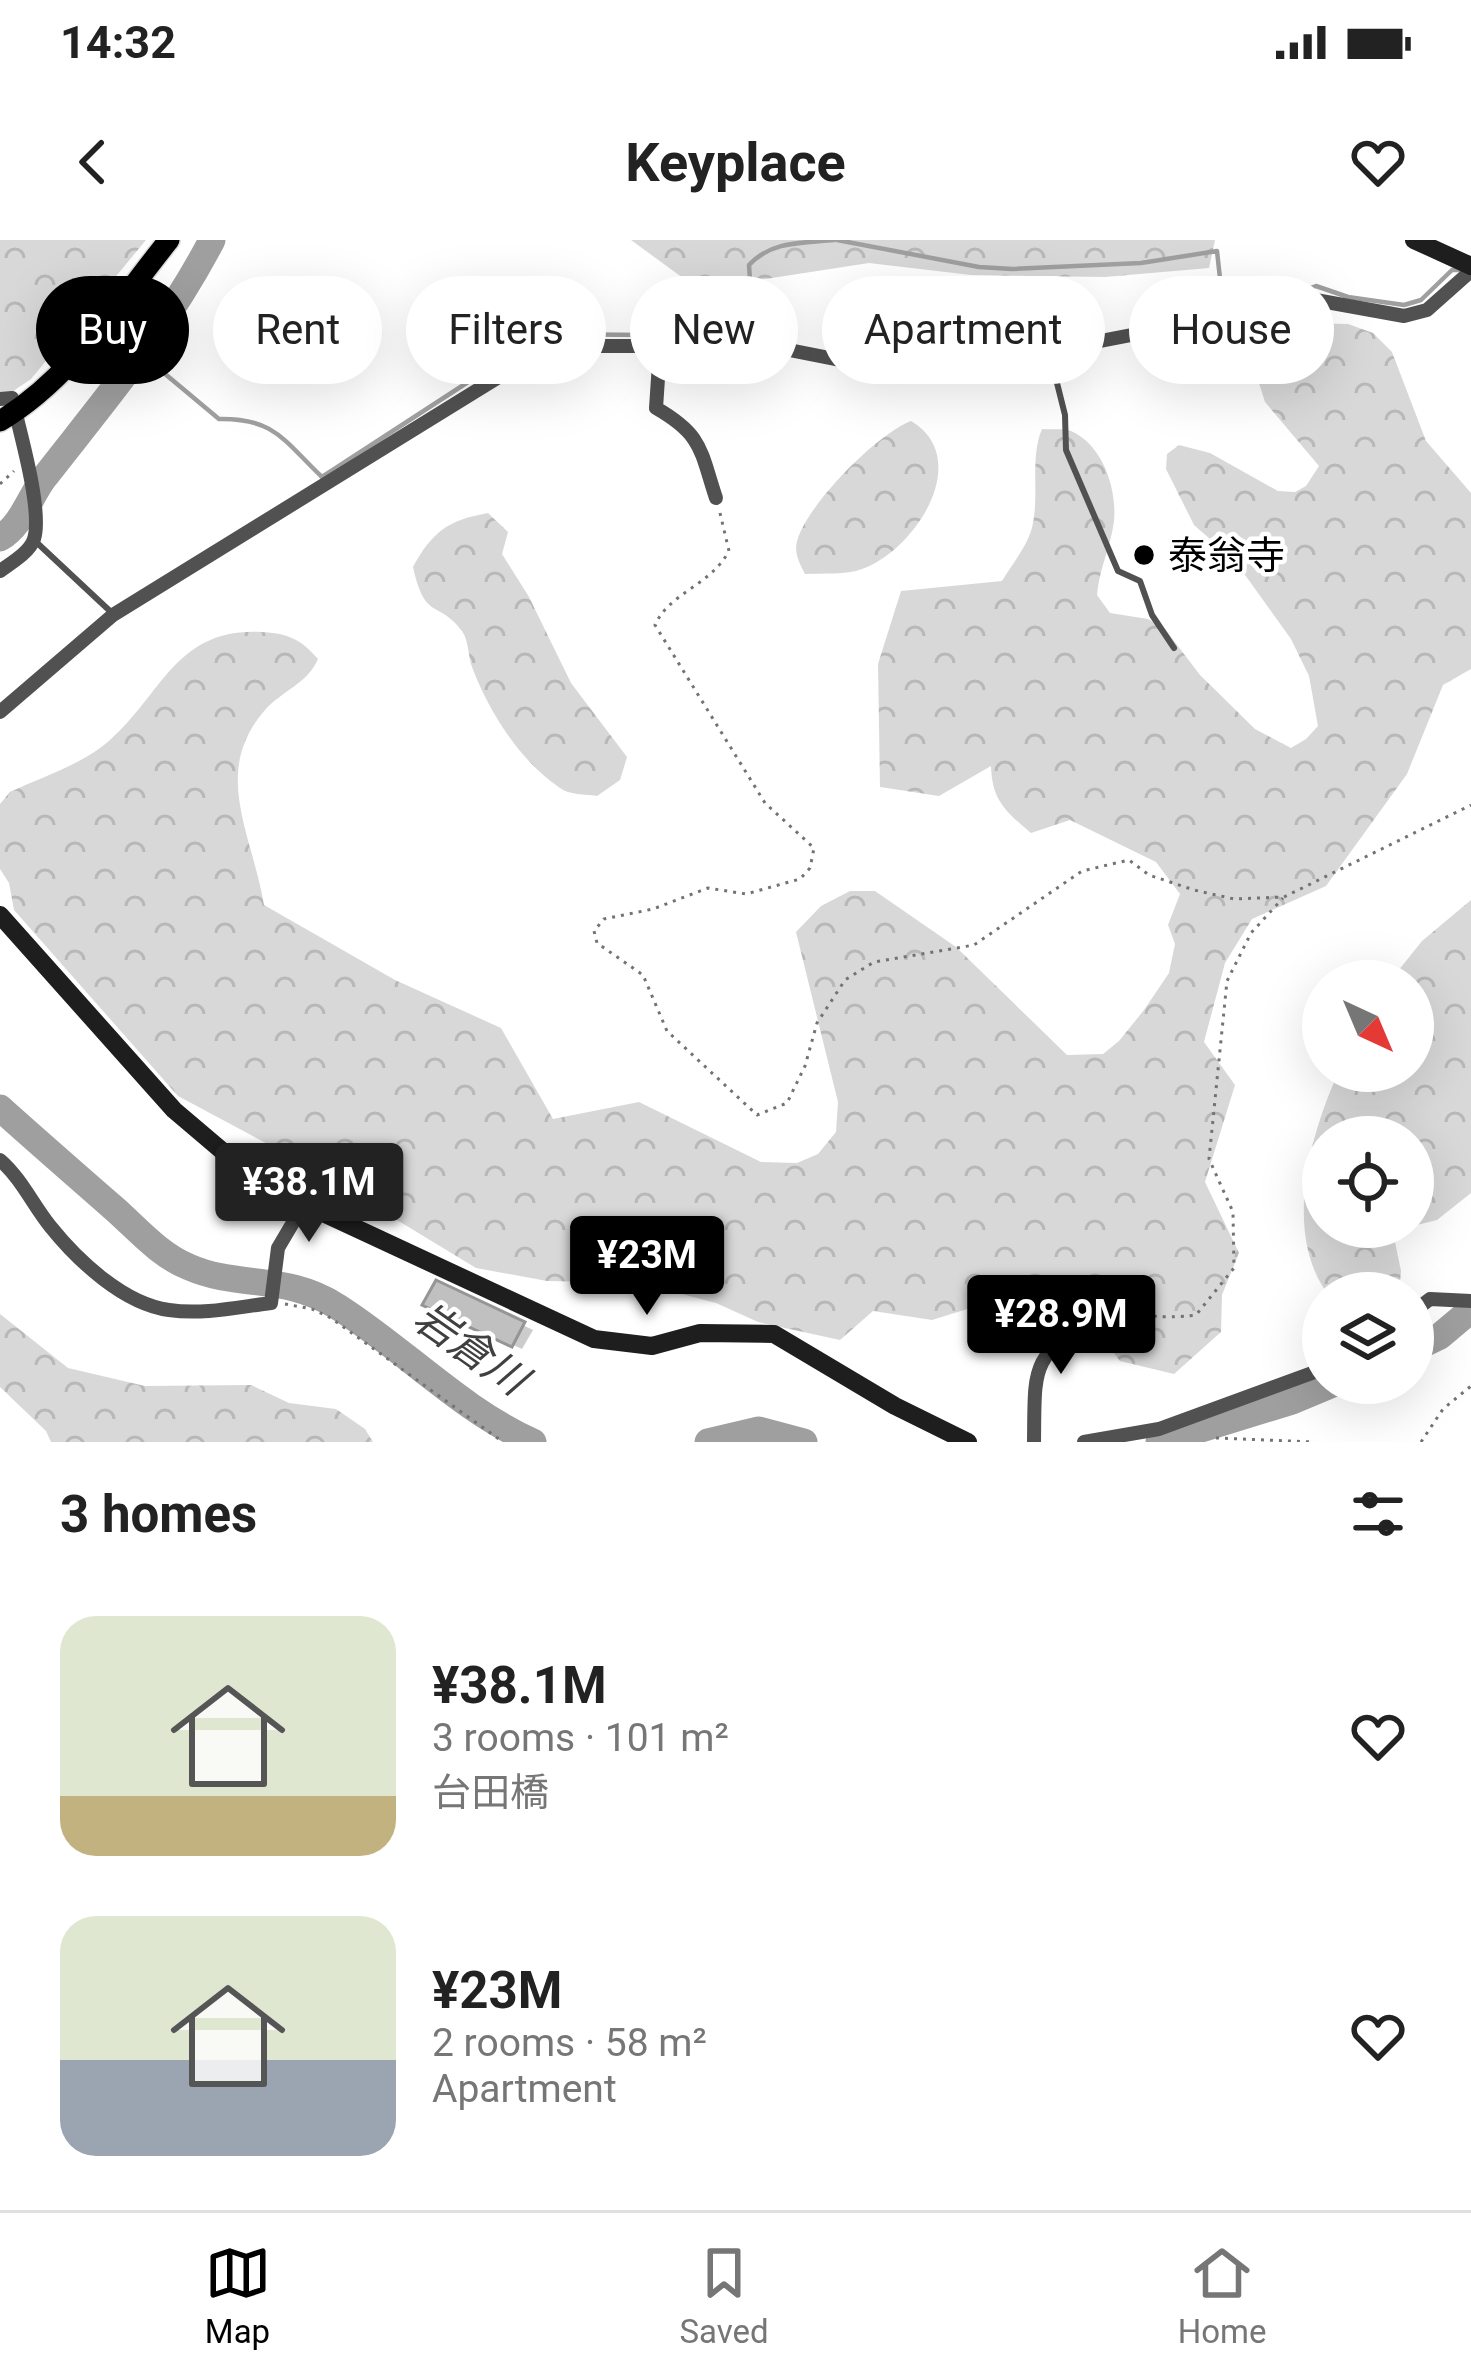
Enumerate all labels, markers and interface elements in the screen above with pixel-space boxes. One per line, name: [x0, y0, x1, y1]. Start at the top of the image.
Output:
text: 14:32: [60, 16, 176, 69]
icon: back: [60, 129, 126, 195]
icon: heart: [1345, 129, 1411, 195]
text: Keyplace: [625, 131, 846, 194]
chip: Buy: [36, 276, 189, 384]
chip: Rent: [213, 276, 382, 384]
chip: Filters: [406, 276, 606, 384]
chip: New: [630, 276, 798, 384]
chip: Apartment: [822, 276, 1105, 384]
chip: House: [1129, 276, 1334, 384]
place label: 泰翁寺: [1168, 533, 1285, 579]
marker: 泰翁寺: [1131, 542, 1157, 568]
north arrow: [1302, 960, 1434, 1092]
map controls: [1302, 960, 1434, 1404]
button: locate: [1302, 1116, 1434, 1248]
pin: ¥38.1M: [211, 1143, 407, 1245]
text: ¥38.1M: [242, 1159, 376, 1205]
pin: ¥23M: [576, 1216, 718, 1318]
text: ¥23M: [597, 1232, 697, 1278]
button: layers: [1302, 1272, 1434, 1404]
pin: ¥28.9M: [963, 1275, 1159, 1377]
text: ¥28.9M: [994, 1291, 1128, 1337]
water label: 岩倉川: [405, 1292, 540, 1407]
icon: filters: [1345, 1481, 1411, 1547]
text: 3 homes: [60, 1485, 257, 1544]
text: ¥38.1M: [432, 1656, 607, 1715]
icon: home: [156, 1664, 300, 1808]
icon: heart: [1345, 1703, 1411, 1769]
text: 3 rooms · 101 m²: [432, 1715, 729, 1761]
text: 台田橋: [432, 1770, 549, 1816]
text: ¥23M: [432, 1961, 563, 2020]
icon: home: [156, 1964, 300, 2108]
icon: heart: [1345, 2003, 1411, 2069]
text: 2 rooms · 58 m²: [432, 2020, 707, 2066]
text: Apartment: [432, 2066, 617, 2112]
tab: Map: [205, 2240, 271, 2351]
tab: Saved: [680, 2240, 769, 2351]
tab: Home: [1178, 2240, 1267, 2351]

